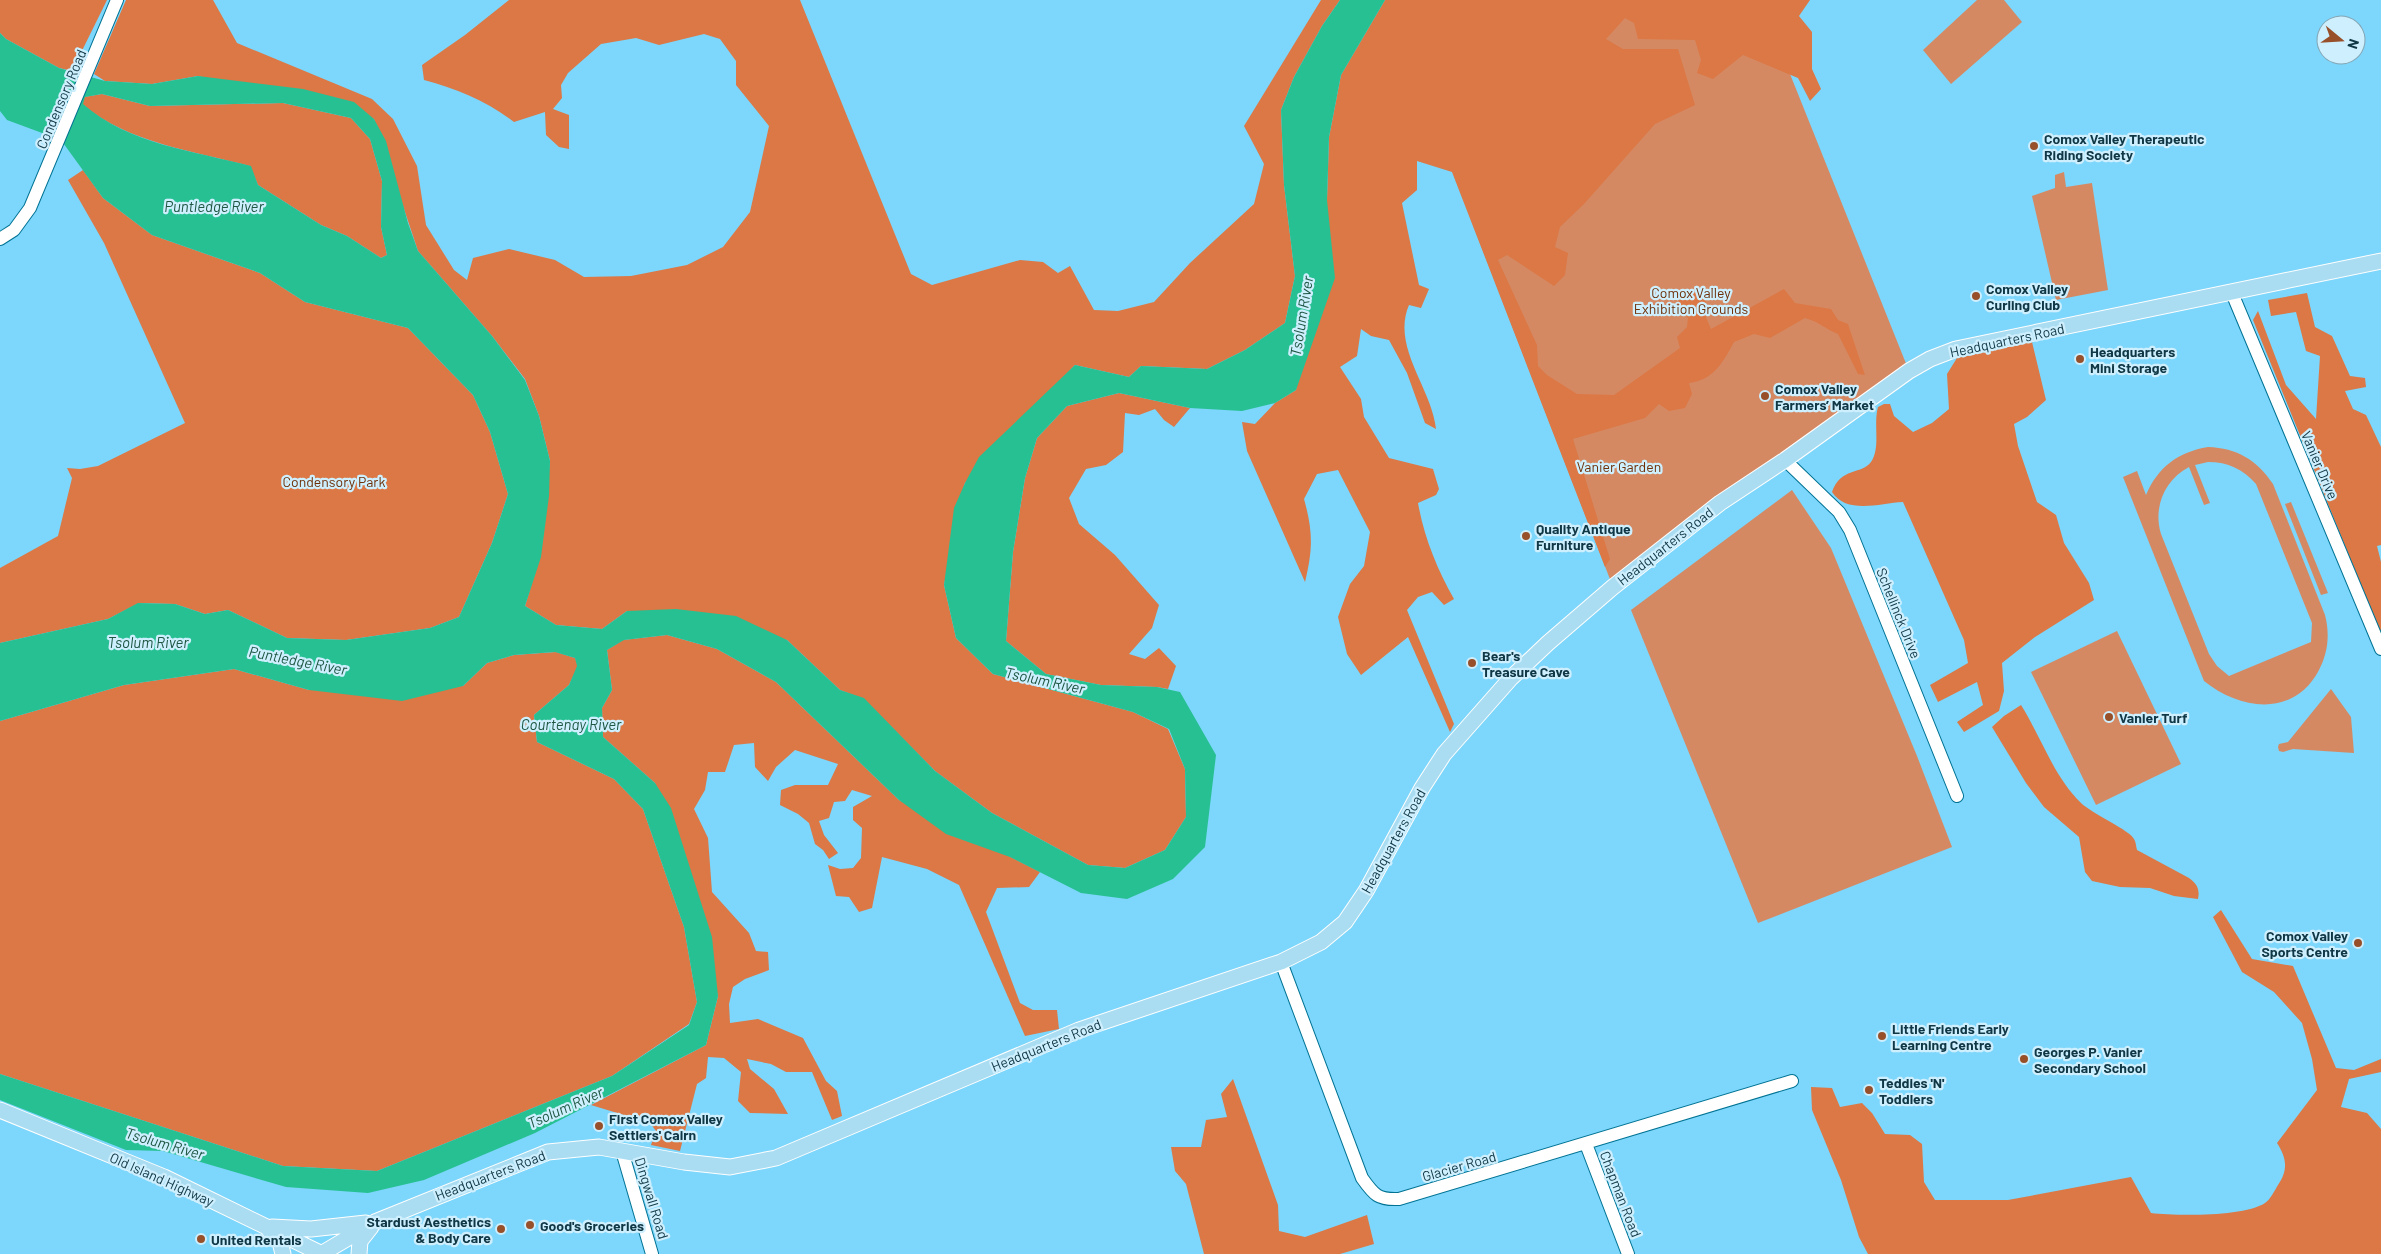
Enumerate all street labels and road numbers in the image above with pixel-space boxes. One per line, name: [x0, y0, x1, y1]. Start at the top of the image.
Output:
street label: Condensory Road: [32, 47, 90, 151]
street label: Headquarters Road: [1948, 320, 2066, 360]
street label: Vanier Drive: [2298, 428, 2342, 502]
street label: Headquarters Road: [1614, 503, 1716, 589]
street label: Schellinck Drive: [1873, 565, 1925, 661]
street label: Headquarters Road: [1357, 786, 1429, 896]
street label: Headquarters Road: [989, 1015, 1103, 1075]
street label: Headquarters Road: [432, 1146, 548, 1204]
street label: Glacier Road: [1420, 1147, 1498, 1185]
street label: Old Island Highway: [107, 1148, 217, 1210]
street label: Chapman Road: [1597, 1148, 1645, 1240]
street label: Dingwall Road: [632, 1155, 672, 1241]

